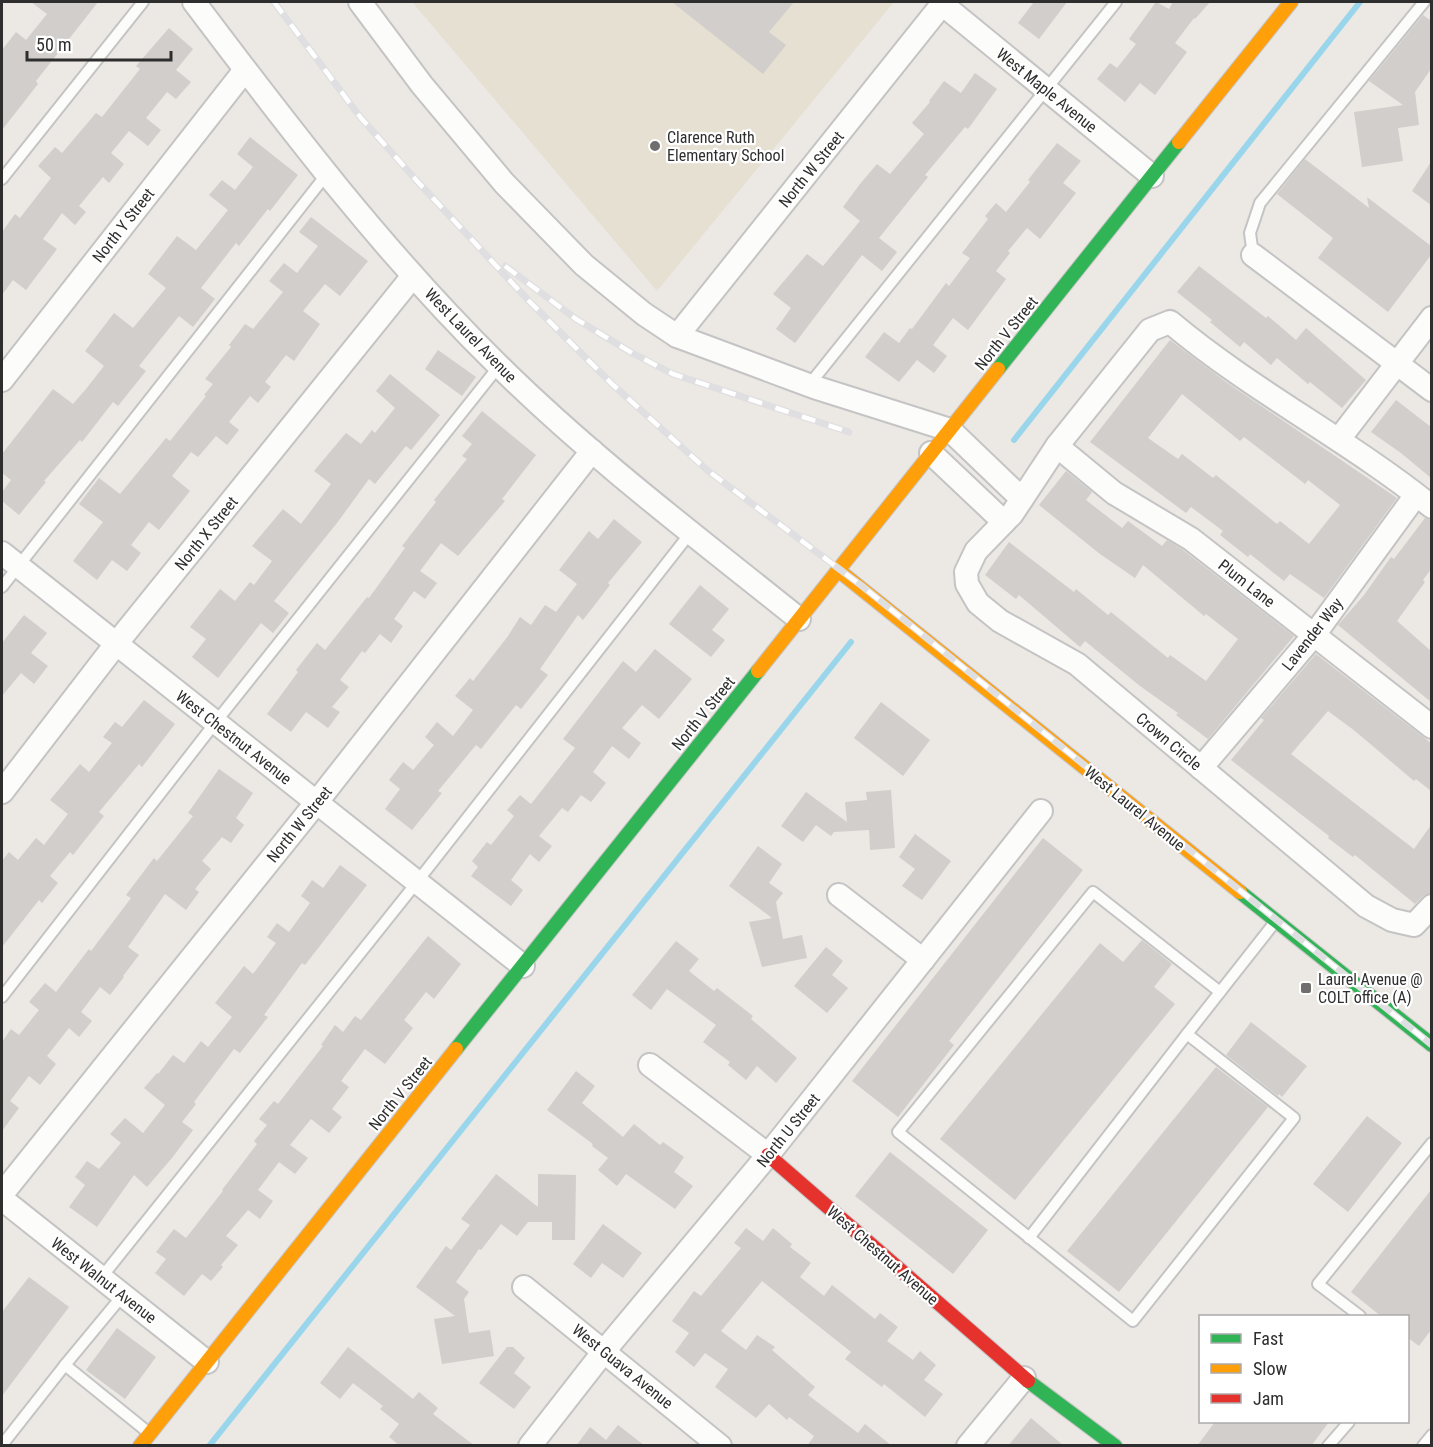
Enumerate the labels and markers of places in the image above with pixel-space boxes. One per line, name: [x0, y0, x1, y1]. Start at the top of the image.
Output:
place label: Clarence Ruth Elementary School: [667, 128, 784, 165]
marker: Clarence Ruth Elementary School: [648, 139, 662, 153]
place label: Laurel Avenue @ COLT office (A): [1318, 970, 1423, 1007]
marker: Laurel Avenue @ COLT office (A): [1299, 981, 1313, 995]

